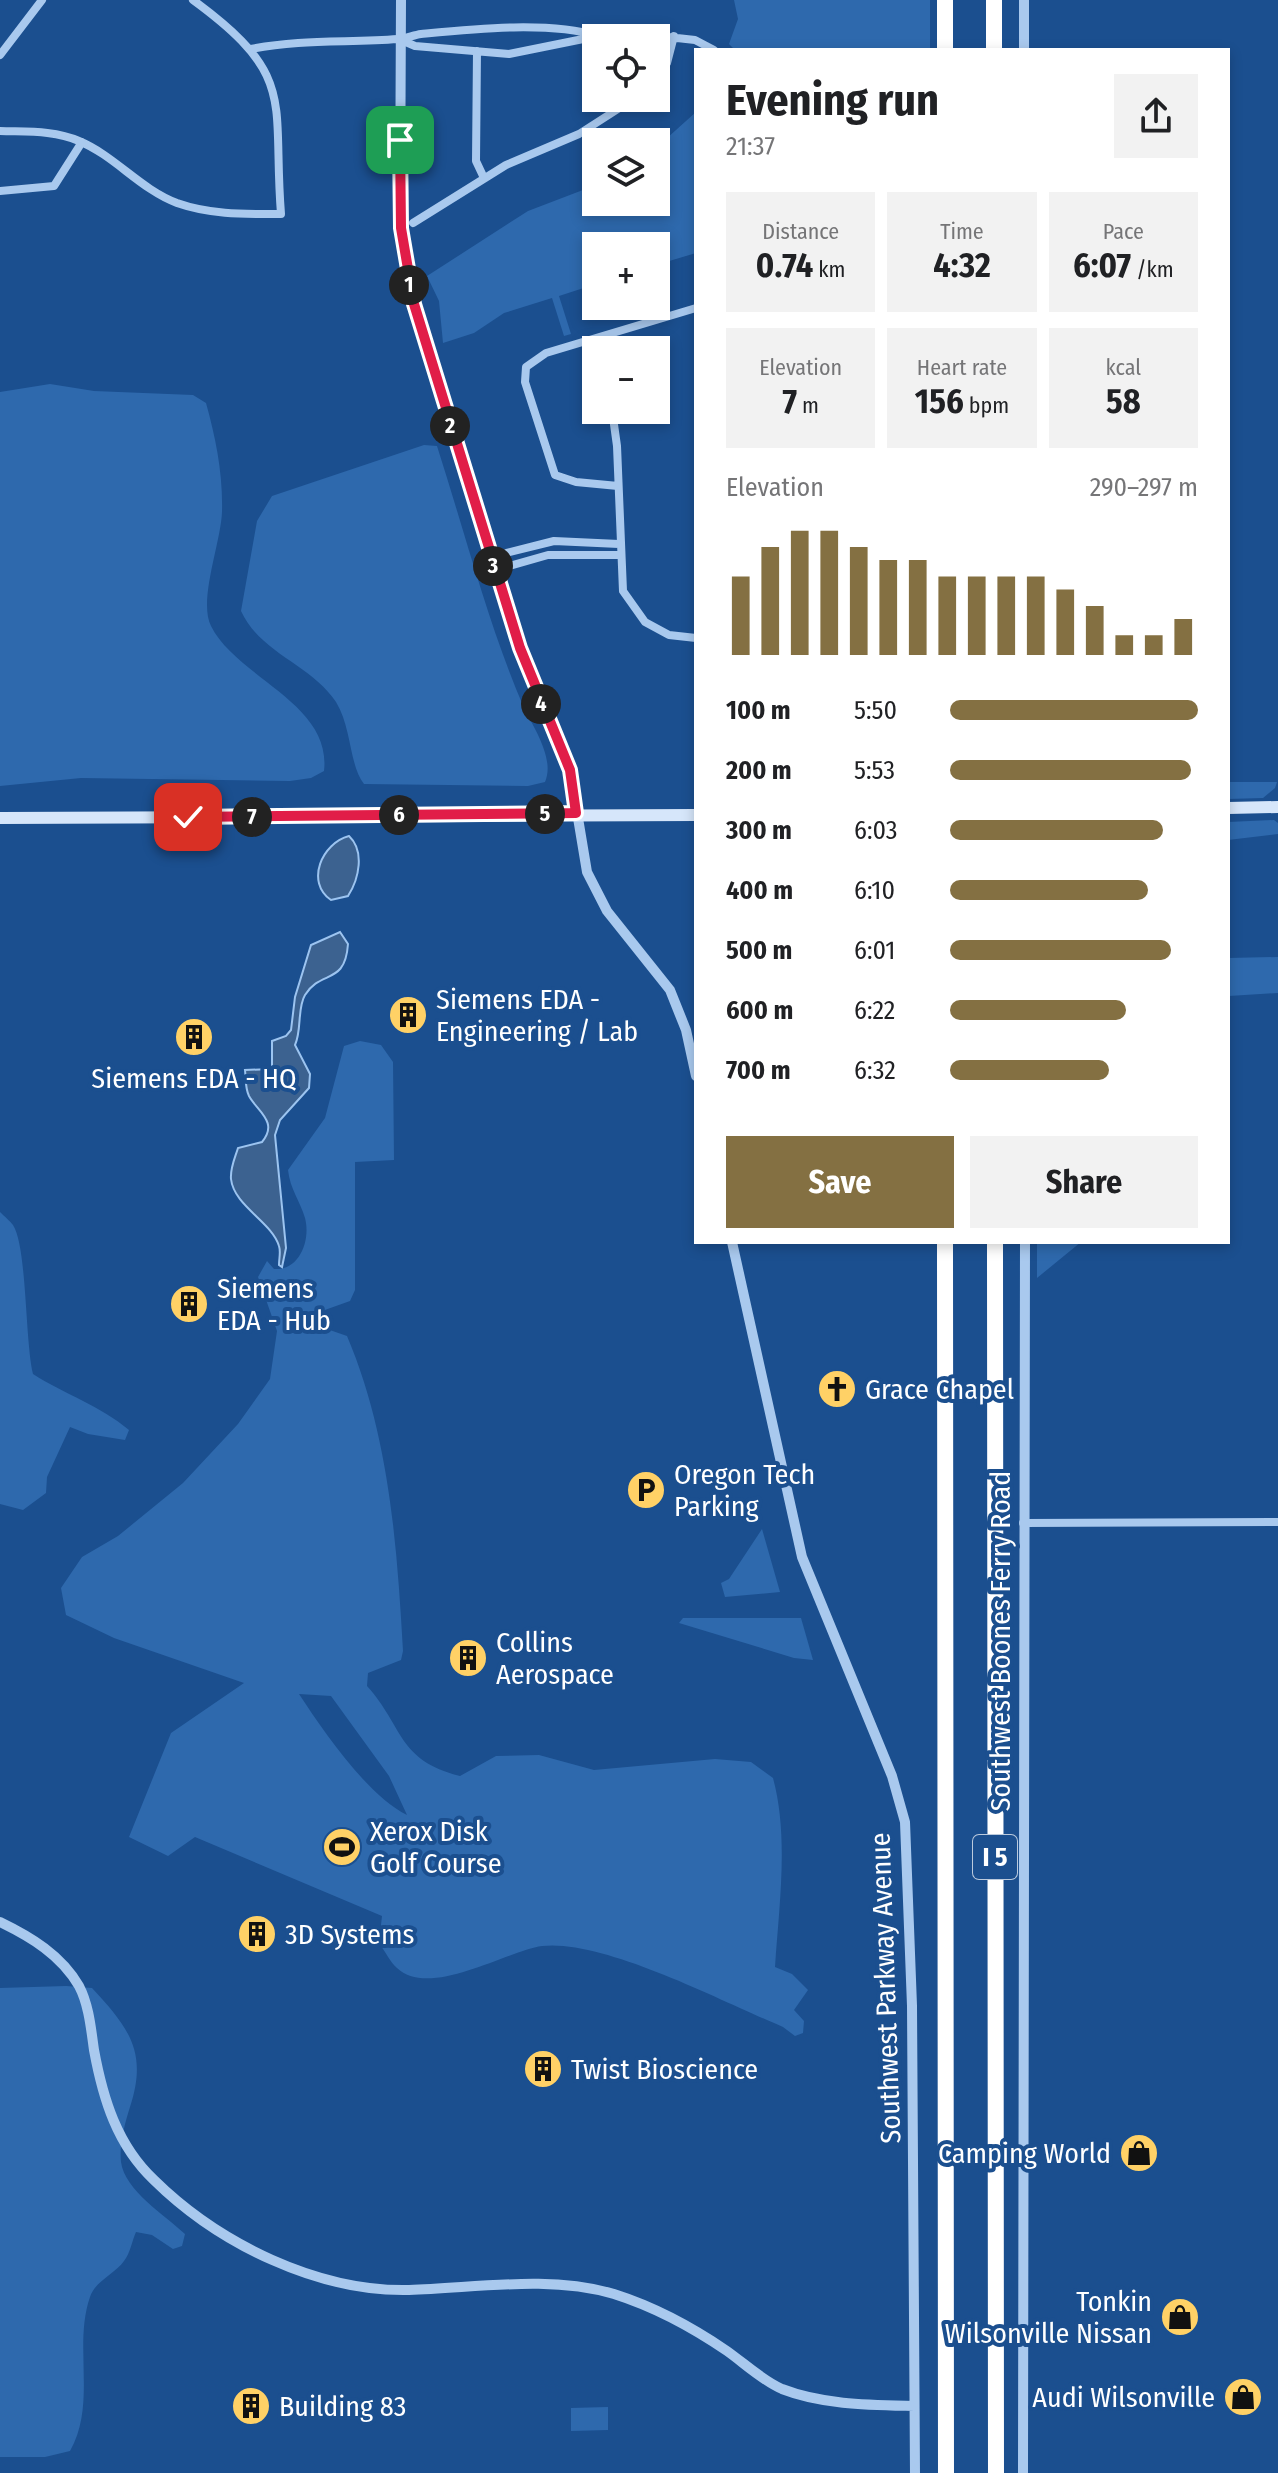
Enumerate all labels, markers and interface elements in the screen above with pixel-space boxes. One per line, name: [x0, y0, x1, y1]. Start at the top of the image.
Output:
map controls: [582, 24, 670, 424]
button: locate: [582, 24, 670, 112]
text: Evening run: [726, 74, 939, 127]
button: share: [1114, 74, 1198, 158]
pin: [366, 106, 434, 174]
icon: arrive: [378, 118, 422, 162]
button: layers: [582, 128, 670, 216]
text: 21:37: [726, 131, 775, 162]
text: Distance: [762, 218, 839, 245]
text: Time: [940, 218, 984, 245]
text: Pace: [1103, 218, 1144, 245]
button: +: [582, 232, 670, 320]
text: 0.74: [756, 245, 813, 286]
text: 4:32: [933, 245, 991, 286]
text: 6:07: [1073, 245, 1131, 286]
text: km: [813, 256, 845, 283]
text: /km: [1131, 256, 1174, 283]
pin: 1: [389, 265, 429, 305]
text: 1: [404, 271, 414, 298]
button: −: [582, 336, 670, 424]
text: Elevation: [759, 354, 842, 381]
text: Heart rate: [917, 354, 1007, 381]
text: kcal: [1106, 354, 1141, 381]
text: 7: [782, 381, 797, 422]
text: 156: [915, 381, 964, 422]
text: 58: [1106, 381, 1141, 422]
text: m: [797, 392, 819, 419]
text: bpm: [964, 392, 1009, 419]
pin: 2: [430, 406, 470, 446]
text: 2: [445, 412, 455, 439]
text: Elevation: [726, 472, 824, 503]
text: 290–297 m: [1090, 472, 1198, 503]
pin: 3: [473, 546, 513, 586]
text: 3: [488, 552, 498, 579]
pin: 4: [521, 684, 561, 724]
text: 4: [535, 690, 547, 717]
text: 100 m: [726, 695, 791, 726]
text: 5:50: [854, 695, 897, 726]
text: 200 m: [726, 755, 792, 786]
text: 5:53: [854, 755, 895, 786]
pin: [154, 783, 222, 851]
pin: 5: [525, 794, 565, 834]
icon: check: [166, 795, 210, 839]
pin: 6: [379, 795, 419, 835]
pin: 7: [232, 797, 272, 837]
text: 5: [540, 800, 550, 827]
text: 6: [393, 801, 405, 828]
text: 7: [247, 803, 257, 830]
text: 300 m: [726, 815, 792, 846]
text: 6:03: [854, 815, 897, 846]
text: 400 m: [726, 875, 793, 906]
text: 6:10: [854, 875, 895, 906]
text: 500 m: [726, 935, 792, 966]
text: 6:01: [854, 935, 895, 966]
place label: Siemens EDA - Engineering / Lab: [436, 983, 638, 1048]
building icon: Siemens EDA - Engineering / Lab: [387, 994, 429, 1036]
text: 600 m: [726, 995, 793, 1026]
text: 6:22: [854, 995, 895, 1026]
building icon: Siemens EDA - HQ: [173, 1016, 215, 1058]
text: 700 m: [726, 1055, 790, 1086]
text: 6:32: [854, 1055, 896, 1086]
place label: Siemens EDA - HQ: [91, 1062, 297, 1095]
button: Save: [726, 1136, 954, 1228]
button: Share: [970, 1136, 1198, 1228]
place label: Siemens EDA - Hub: [217, 1272, 331, 1337]
building icon: Siemens EDA - Hub: [168, 1283, 210, 1325]
church icon: Grace Chapel: [816, 1368, 858, 1410]
place label: Grace Chapel: [865, 1373, 1014, 1406]
place label: Oregon Tech Parking: [674, 1458, 815, 1523]
parking icon: Oregon Tech Parking: [625, 1469, 667, 1511]
street label: Southwest Boones Ferry Road: [984, 1471, 1017, 1811]
place label: Collins Aerospace: [496, 1626, 614, 1691]
building icon: Collins Aerospace: [447, 1637, 489, 1679]
place label: Xerox Disk Golf Course: [370, 1815, 502, 1880]
sports icon: Xerox Disk Golf Course: [321, 1826, 363, 1868]
street label: Southwest Parkway Avenue: [864, 1832, 907, 2144]
road number: I 5: [973, 1835, 1017, 1879]
building icon: 3D Systems: [236, 1913, 278, 1955]
place label: 3D Systems: [285, 1918, 414, 1951]
building icon: Twist Bioscience: [522, 2048, 564, 2090]
place label: Twist Bioscience: [571, 2053, 758, 2086]
shop icon: Camping World: [1118, 2132, 1160, 2174]
place label: Camping World: [938, 2137, 1111, 2170]
place label: Tonkin Wilsonville Nissan: [945, 2285, 1152, 2350]
shop icon: Tonkin Wilsonville Nissan: [1159, 2296, 1201, 2338]
shop icon: Audi Wilsonville: [1222, 2376, 1264, 2418]
place label: Audi Wilsonville: [1032, 2381, 1215, 2414]
building icon: Building 83: [230, 2385, 272, 2427]
place label: Building 83: [279, 2390, 406, 2423]

